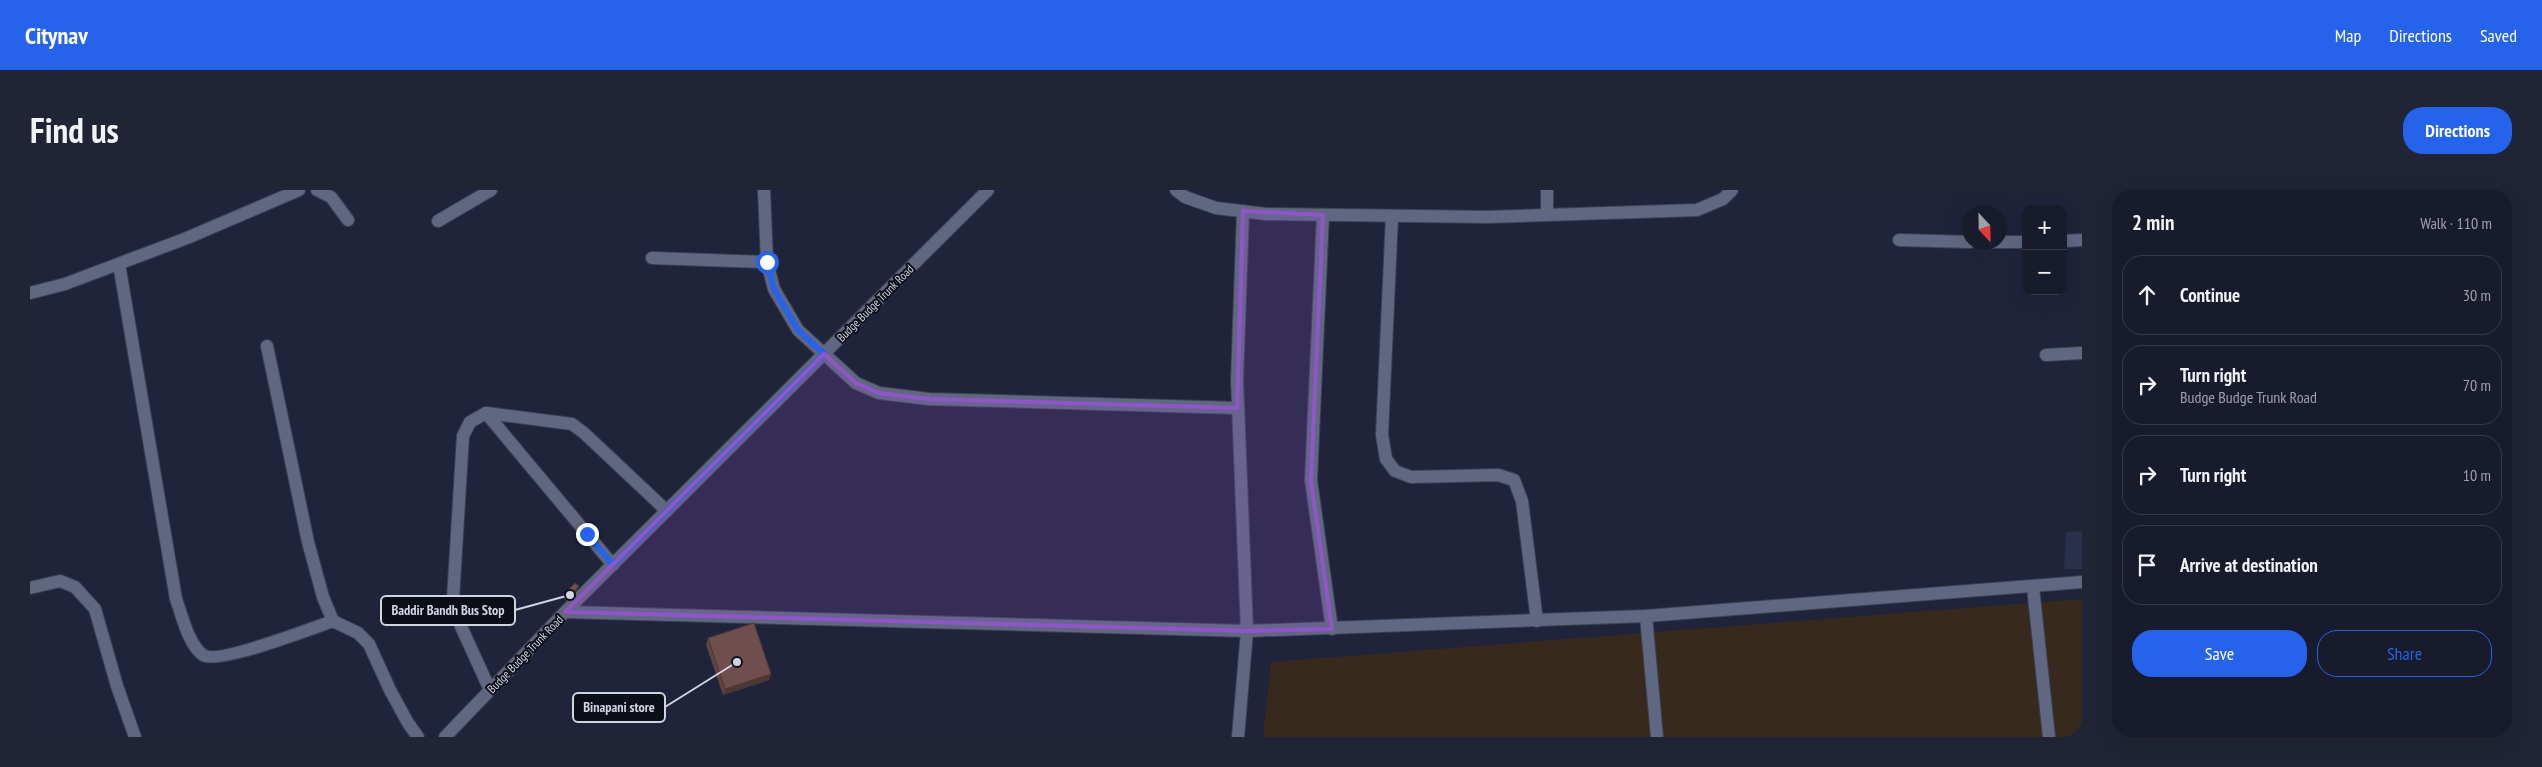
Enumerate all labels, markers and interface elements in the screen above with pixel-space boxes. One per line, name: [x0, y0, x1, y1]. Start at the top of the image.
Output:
text: Citynav: [25, 20, 88, 51]
text: Map: [2335, 24, 2361, 47]
text: Directions: [2389, 24, 2452, 47]
text: Saved: [2480, 24, 2517, 47]
text: Find us: [30, 107, 119, 153]
button: Directions: [2403, 107, 2512, 154]
north arrow: [1962, 205, 2007, 250]
map controls: [2022, 205, 2067, 295]
button: +: [2022, 205, 2067, 250]
text: 2 min: [2132, 209, 2174, 236]
text: Walk · 110 m: [2420, 213, 2492, 233]
button: −: [2022, 250, 2067, 295]
route start: [756, 251, 779, 274]
street label: Budge Budge Trunk Road: [833, 261, 917, 345]
icon: ahead: [2133, 281, 2161, 309]
text: Continue: [2180, 283, 2240, 307]
text: 30 m: [2463, 285, 2491, 305]
text: Turn right: [2180, 363, 2246, 387]
icon: right: [2133, 371, 2161, 399]
text: 70 m: [2463, 375, 2491, 395]
text: Budge Budge Trunk Road: [2180, 387, 2317, 407]
icon: right: [2133, 461, 2161, 489]
text: Turn right: [2180, 463, 2246, 487]
text: 10 m: [2463, 465, 2491, 485]
route end: [576, 523, 599, 546]
icon: arrive: [2133, 551, 2161, 579]
text: Arrive at destination: [2180, 553, 2318, 577]
callout: Baddir Bandh Bus Stop: [381, 596, 515, 625]
text: Baddir Bandh Bus Stop: [391, 601, 505, 619]
street label: Budge Budge Trunk Road: [484, 612, 566, 696]
button: Save: [2132, 630, 2307, 677]
button: Share: [2317, 630, 2492, 677]
callout: Binapani store: [573, 693, 665, 722]
text: Binapani store: [583, 698, 655, 716]

